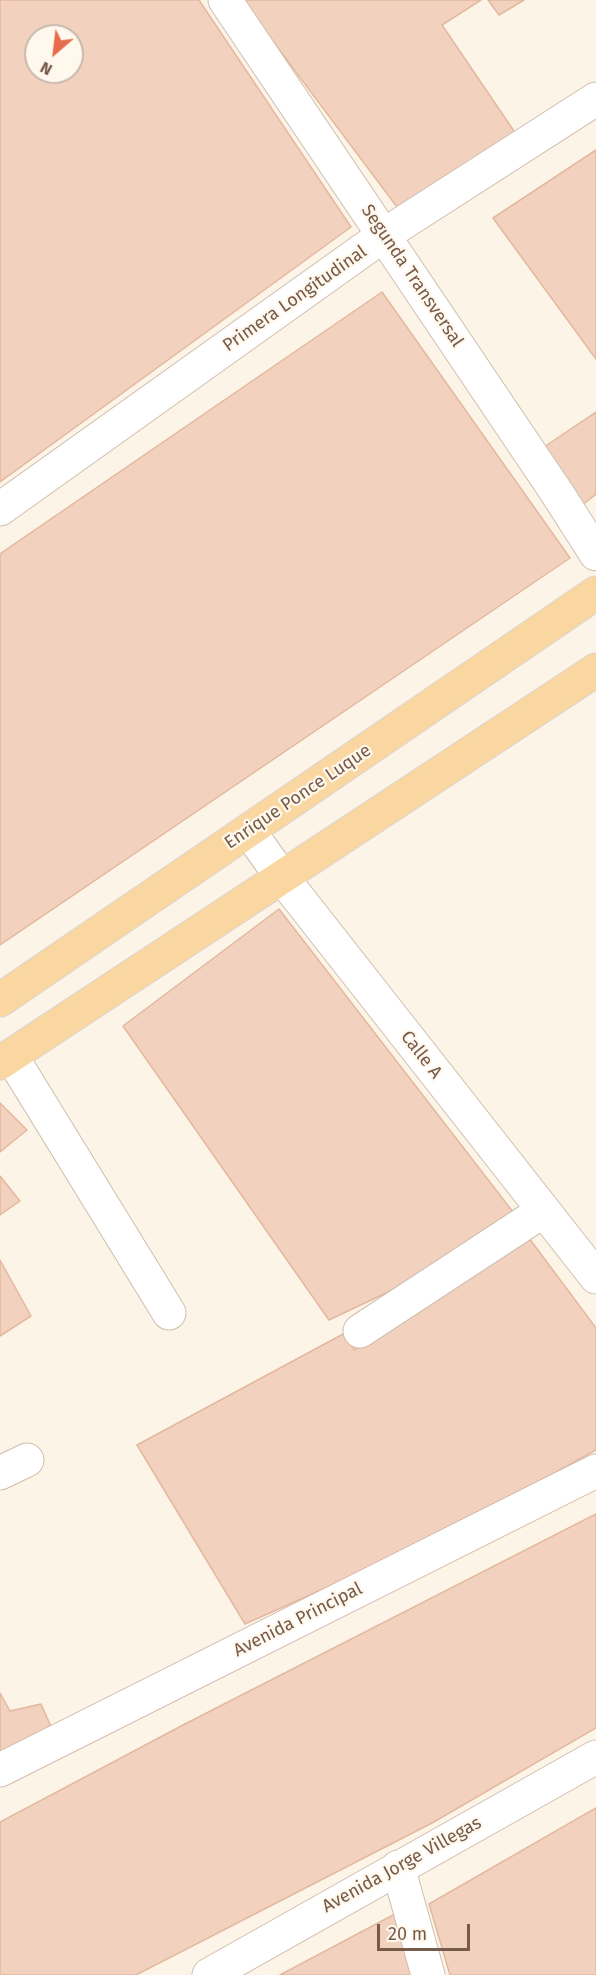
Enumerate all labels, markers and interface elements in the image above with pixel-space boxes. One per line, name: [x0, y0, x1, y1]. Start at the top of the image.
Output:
north arrow: [24, 24, 84, 84]
text: N: [37, 58, 55, 79]
street label: Segunda Transversal: [356, 201, 468, 351]
street label: Primera Longitudinal: [219, 241, 371, 357]
street label: Enrique Ponce Luque: [221, 740, 375, 854]
street label: Calle A: [396, 1027, 446, 1083]
street label: Avenida Principal: [230, 1578, 366, 1662]
street label: Avenida Jorge Villegas: [319, 1812, 485, 1918]
scale bar: [380, 1912, 473, 1950]
text: 20 m: [388, 1923, 427, 1945]

